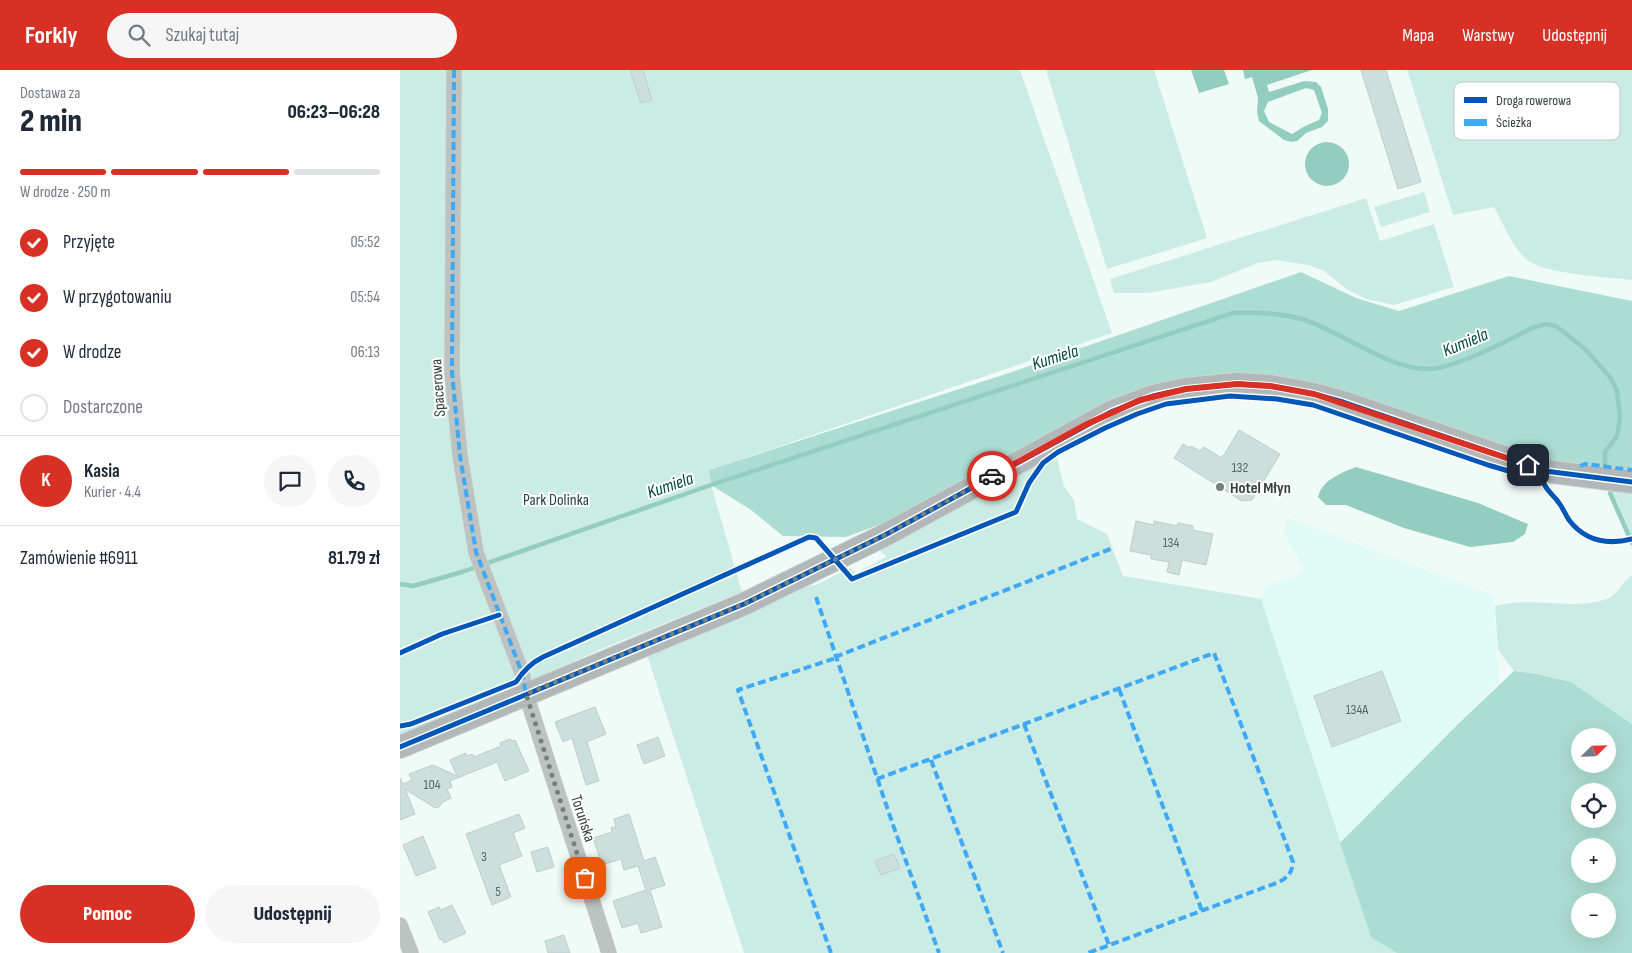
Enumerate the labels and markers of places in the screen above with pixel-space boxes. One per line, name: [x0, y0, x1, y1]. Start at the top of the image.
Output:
pin: [1507, 444, 1549, 486]
place label: Hotel Młyn: [1230, 479, 1291, 498]
marker: Hotel Młyn: [1214, 481, 1226, 493]
pin: [564, 857, 606, 899]

